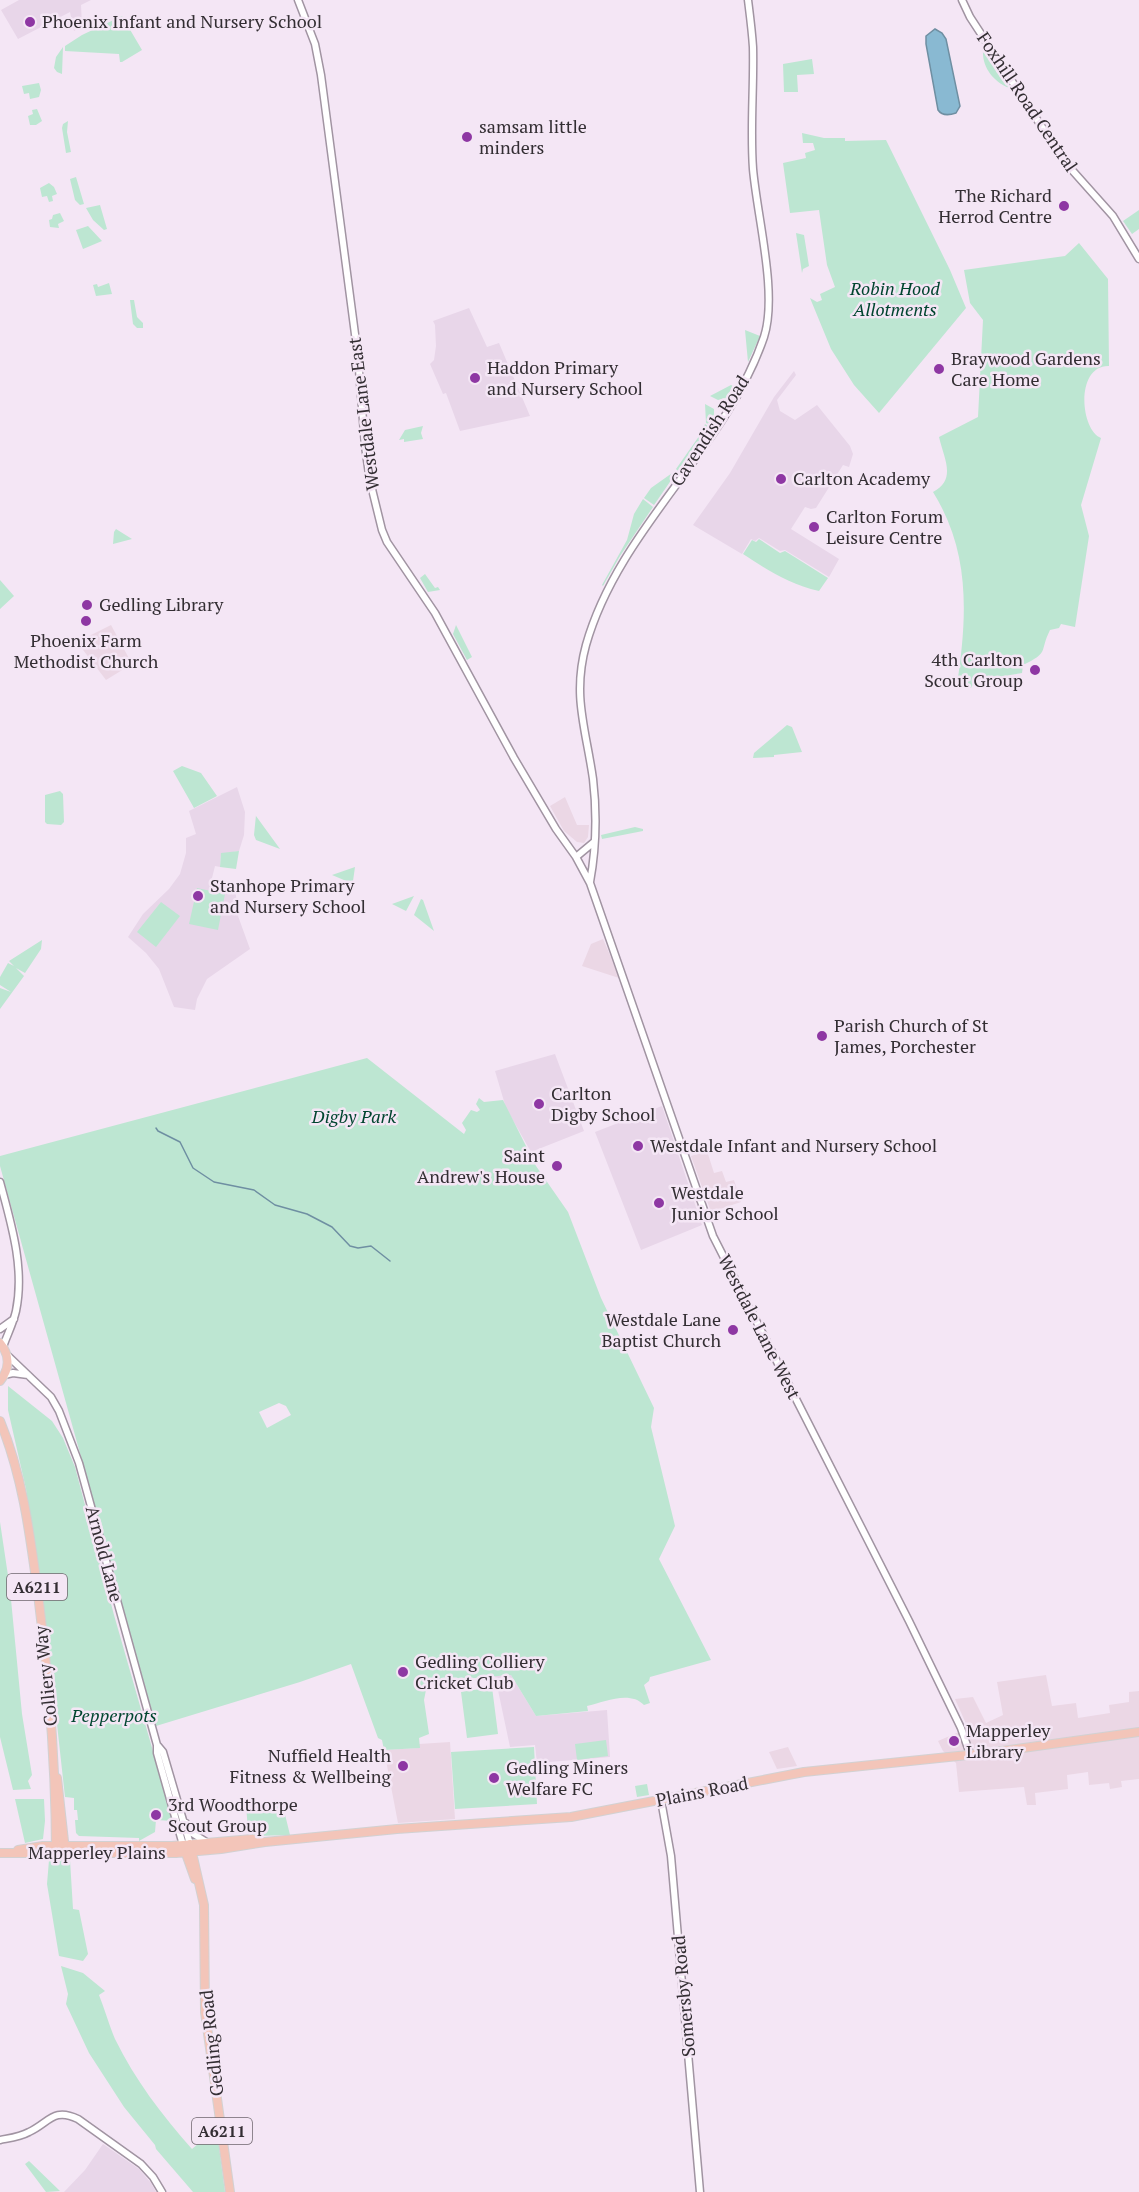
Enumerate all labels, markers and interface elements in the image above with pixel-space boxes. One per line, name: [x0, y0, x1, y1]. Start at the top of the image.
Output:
place label: Phoenix Infant and Nursery School: [42, 9, 322, 33]
marker: Phoenix Infant and Nursery School: [23, 15, 37, 29]
street label: Foxhill Road Central: [972, 27, 1084, 176]
place label: samsam little minders: [479, 114, 587, 159]
marker: samsam little minders: [460, 130, 474, 144]
place label: The Richard Herrod Centre: [938, 183, 1052, 228]
marker: The Richard Herrod Centre: [1057, 199, 1071, 213]
park label: Robin Hood Allotments: [849, 276, 940, 321]
street label: Westdale Lane East: [342, 336, 384, 492]
place label: Braywood Gardens Care Home: [951, 346, 1101, 391]
place label: Haddon Primary and Nursery School: [487, 355, 643, 400]
marker: Braywood Gardens Care Home: [932, 362, 946, 376]
street label: Cavendish Road: [664, 370, 754, 490]
marker: Haddon Primary and Nursery School: [468, 371, 482, 385]
place label: Carlton Academy: [793, 466, 931, 490]
marker: Carlton Academy: [774, 472, 788, 486]
place label: Carlton Forum Leisure Centre: [826, 504, 944, 549]
marker: Carlton Forum Leisure Centre: [807, 520, 821, 534]
place label: Gedling Library: [99, 592, 224, 616]
marker: Gedling Library: [80, 598, 94, 612]
marker: Phoenix Farm Methodist Church: [79, 614, 93, 628]
place label: Phoenix Farm Methodist Church: [14, 628, 159, 673]
place label: 4th Carlton Scout Group: [924, 647, 1023, 692]
marker: 4th Carlton Scout Group: [1028, 663, 1042, 677]
place label: Stanhope Primary and Nursery School: [210, 873, 366, 918]
marker: Stanhope Primary and Nursery School: [191, 889, 205, 903]
place label: Parish Church of St James, Porchester: [834, 1013, 989, 1058]
marker: Parish Church of St James, Porchester: [815, 1029, 829, 1043]
place label: Carlton Digby School: [551, 1081, 656, 1126]
marker: Carlton Digby School: [532, 1097, 546, 1111]
park label: Digby Park: [311, 1104, 397, 1128]
place label: Westdale Infant and Nursery School: [650, 1133, 937, 1157]
marker: Westdale Infant and Nursery School: [631, 1139, 645, 1153]
place label: Saint Andrew's House: [417, 1143, 545, 1188]
marker: Saint Andrew's House: [550, 1159, 564, 1173]
place label: Westdale Junior School: [671, 1180, 779, 1225]
marker: Westdale Junior School: [652, 1196, 666, 1210]
street label: Westdale Lane West: [713, 1250, 807, 1403]
place label: Westdale Lane Baptist Church: [602, 1307, 721, 1352]
marker: Westdale Lane Baptist Church: [726, 1323, 740, 1337]
street label: Arnold Lane: [81, 1503, 129, 1604]
road number: A6211: [7, 1574, 67, 1600]
street label: Colliery Way: [28, 1624, 62, 1728]
place label: Gedling Colliery Cricket Club: [415, 1649, 545, 1694]
marker: Gedling Colliery Cricket Club: [396, 1665, 410, 1679]
park label: Pepperpots: [70, 1703, 157, 1727]
place label: Mapperley Library: [966, 1718, 1051, 1763]
marker: Mapperley Library: [947, 1734, 961, 1748]
place label: Nuffield Health Fitness & Wellbeing: [229, 1743, 392, 1788]
place label: Gedling Miners Welfare FC: [506, 1755, 628, 1800]
marker: Nuffield Health Fitness & Wellbeing: [396, 1759, 410, 1773]
street label: Plains Road: [654, 1770, 750, 1812]
marker: Gedling Miners Welfare FC: [487, 1771, 501, 1785]
place label: 3rd Woodthorpe Scout Group: [168, 1792, 298, 1837]
marker: 3rd Woodthorpe Scout Group: [149, 1808, 163, 1822]
street label: Mapperley Plains: [28, 1840, 166, 1864]
street label: Somersby Road: [666, 1934, 700, 2058]
street label: Gedling Road: [193, 1989, 229, 2098]
road number: A6211: [192, 2118, 252, 2144]

